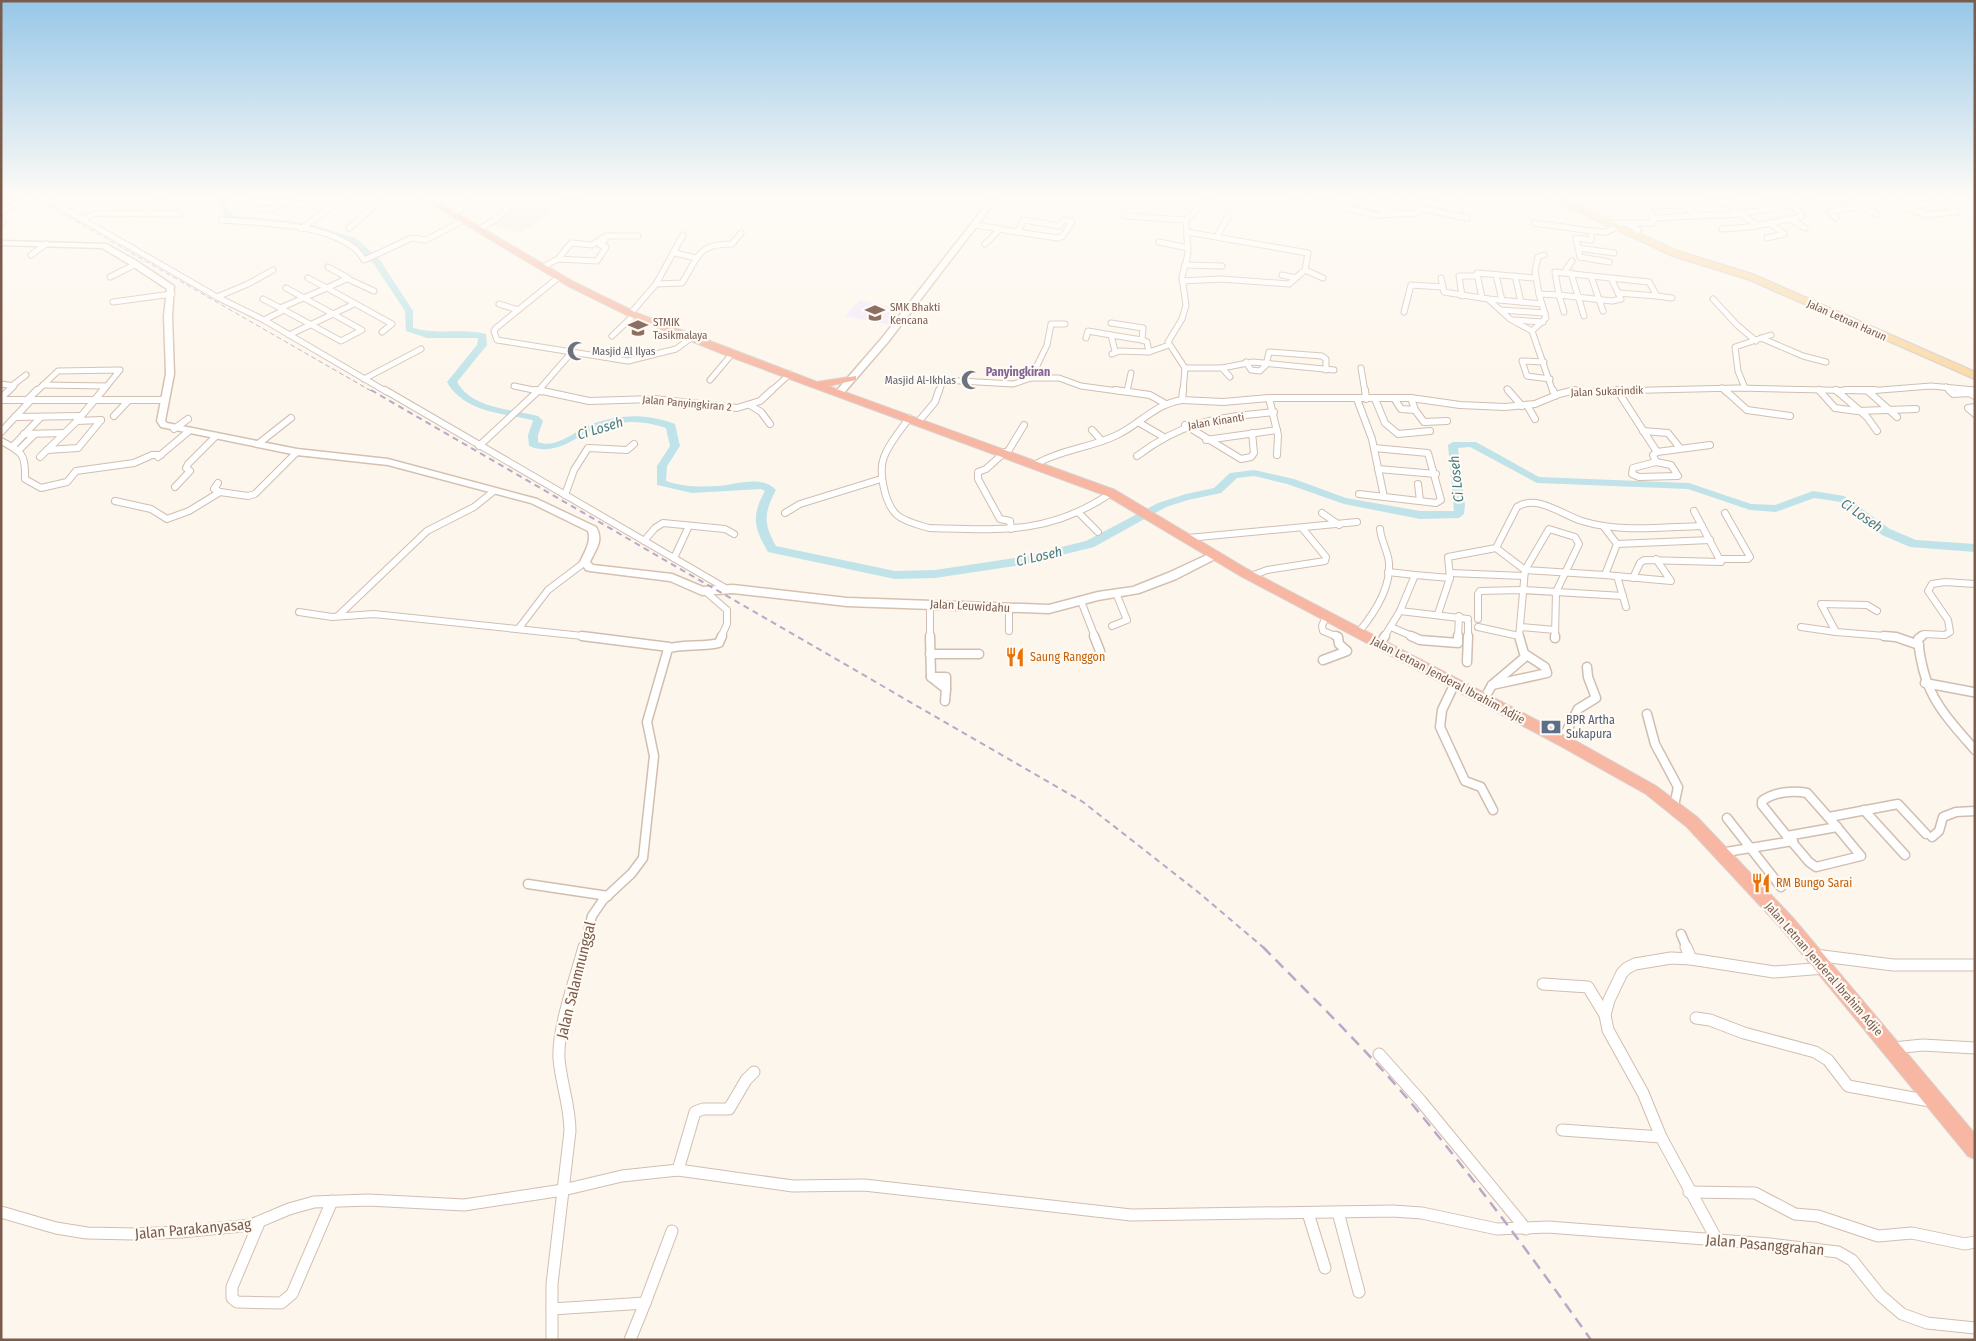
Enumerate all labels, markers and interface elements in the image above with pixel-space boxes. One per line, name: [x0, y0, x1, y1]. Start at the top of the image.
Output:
street label: Jalan Letnan Harun: [1805, 297, 1889, 344]
place label: SMK Bhakti Kencana: [890, 301, 940, 327]
school or university icon: SMK Bhakti Kencana: [864, 302, 886, 324]
place label: STMIK Tasikmalaya: [653, 316, 707, 342]
school or university icon: STMIK Tasikmalaya: [627, 317, 649, 339]
mosque icon: Masjid Al Ilyas: [566, 340, 588, 362]
place label: Masjid Al Ilyas: [592, 345, 656, 358]
district label: Panyingkiran: [986, 365, 1050, 379]
mosque icon: Masjid Al-Ikhlas: [960, 369, 982, 391]
place label: Masjid Al-Ikhlas: [885, 374, 956, 387]
street label: Jalan Sukarindik: [1570, 384, 1644, 399]
street label: Jalan Panyingkiran 2: [642, 393, 732, 414]
street label: Jalan Kinanti: [1187, 411, 1245, 432]
water label: Ci Loseh: [575, 413, 625, 443]
water label: Ci Loseh: [1446, 455, 1467, 503]
water label: Ci Loseh: [1838, 495, 1886, 536]
water label: Ci Loseh: [1014, 543, 1064, 570]
street label: Jalan Leuwidahu: [930, 597, 1010, 615]
street label: Jalan Letnan Jenderal Ibrahim Adjie: [1369, 633, 1527, 727]
restaurant icon: Saung Ranggon: [1004, 646, 1026, 668]
place label: Saung Ranggon: [1030, 650, 1105, 664]
place label: BPR Artha Sukapura: [1566, 713, 1615, 741]
bank icon: BPR Artha Sukapura: [1540, 716, 1562, 738]
restaurant icon: RM Bungo Sarai: [1750, 872, 1772, 894]
place label: RM Bungo Sarai: [1776, 876, 1852, 890]
street label: Jalan Letnan Jenderal Ibrahim Adjie: [1762, 899, 1886, 1039]
street label: Jalan Salamnunggal: [553, 920, 599, 1040]
street label: Jalan Parakanyasag: [134, 1215, 252, 1243]
street label: Jalan Pasanggrahan: [1705, 1231, 1825, 1259]

